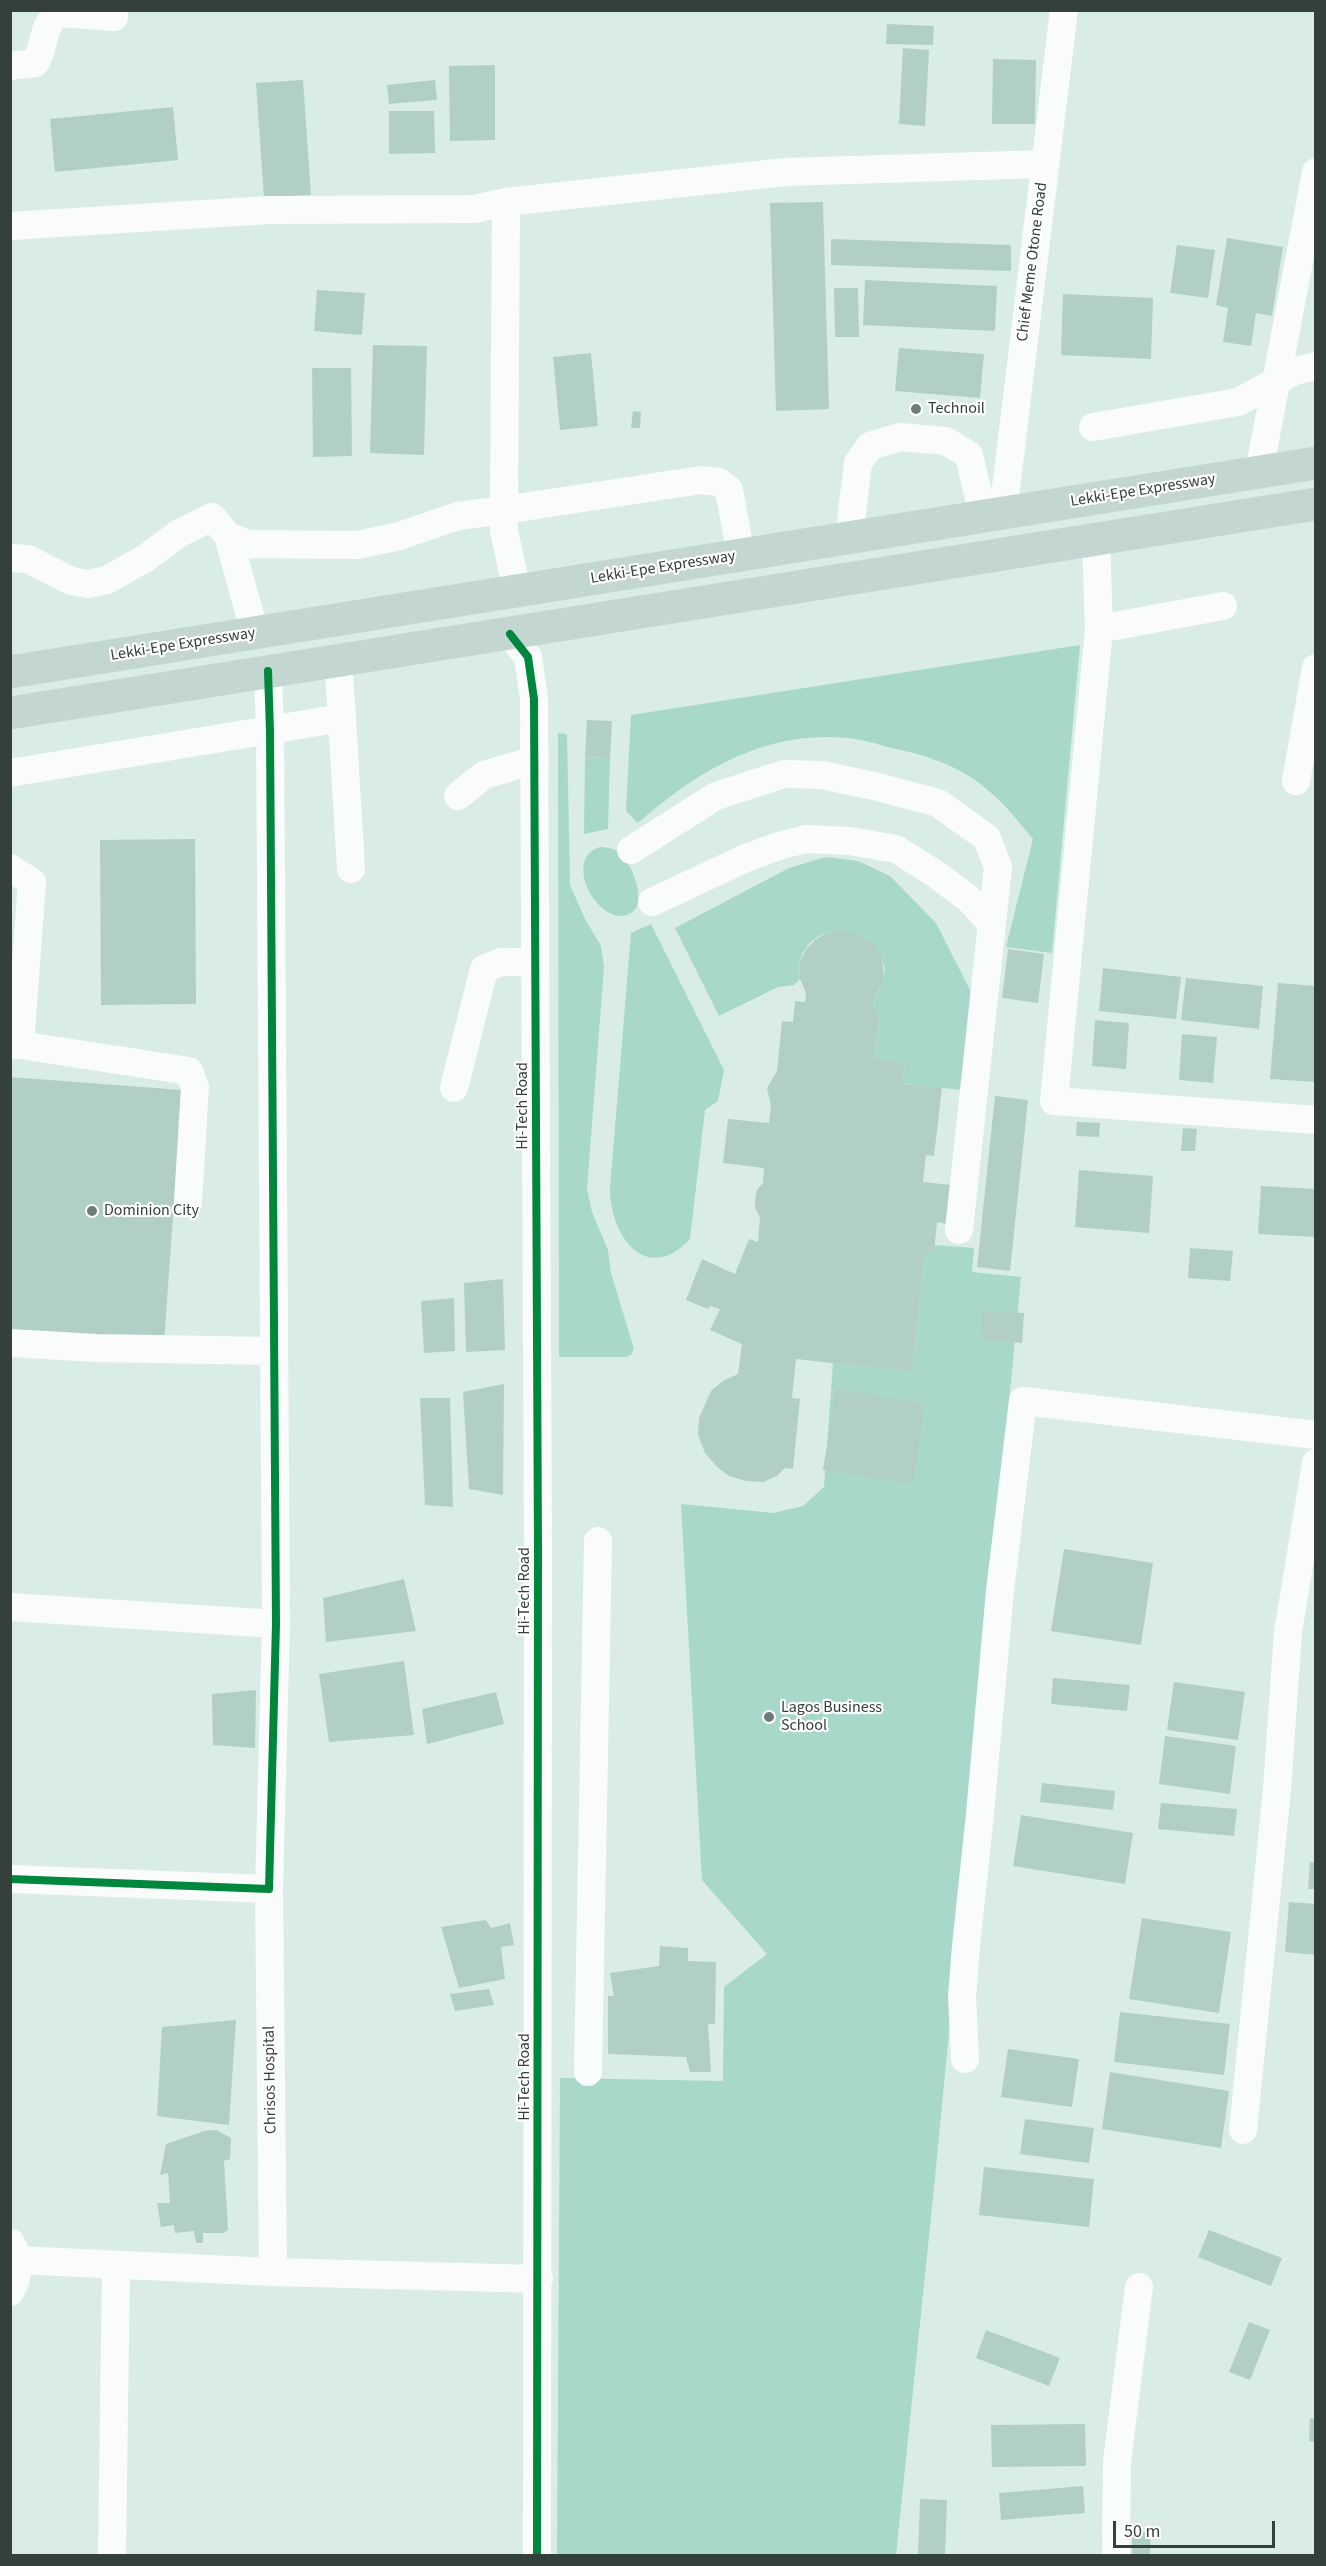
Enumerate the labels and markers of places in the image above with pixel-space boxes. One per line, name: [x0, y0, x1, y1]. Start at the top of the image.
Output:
place label: Technoil: [928, 399, 985, 419]
marker: Technoil: [909, 402, 923, 416]
place label: Dominion City: [104, 1201, 199, 1221]
marker: Dominion City: [85, 1204, 99, 1218]
place label: Lagos Business School: [781, 1698, 882, 1736]
marker: Lagos Business School: [762, 1710, 776, 1724]

